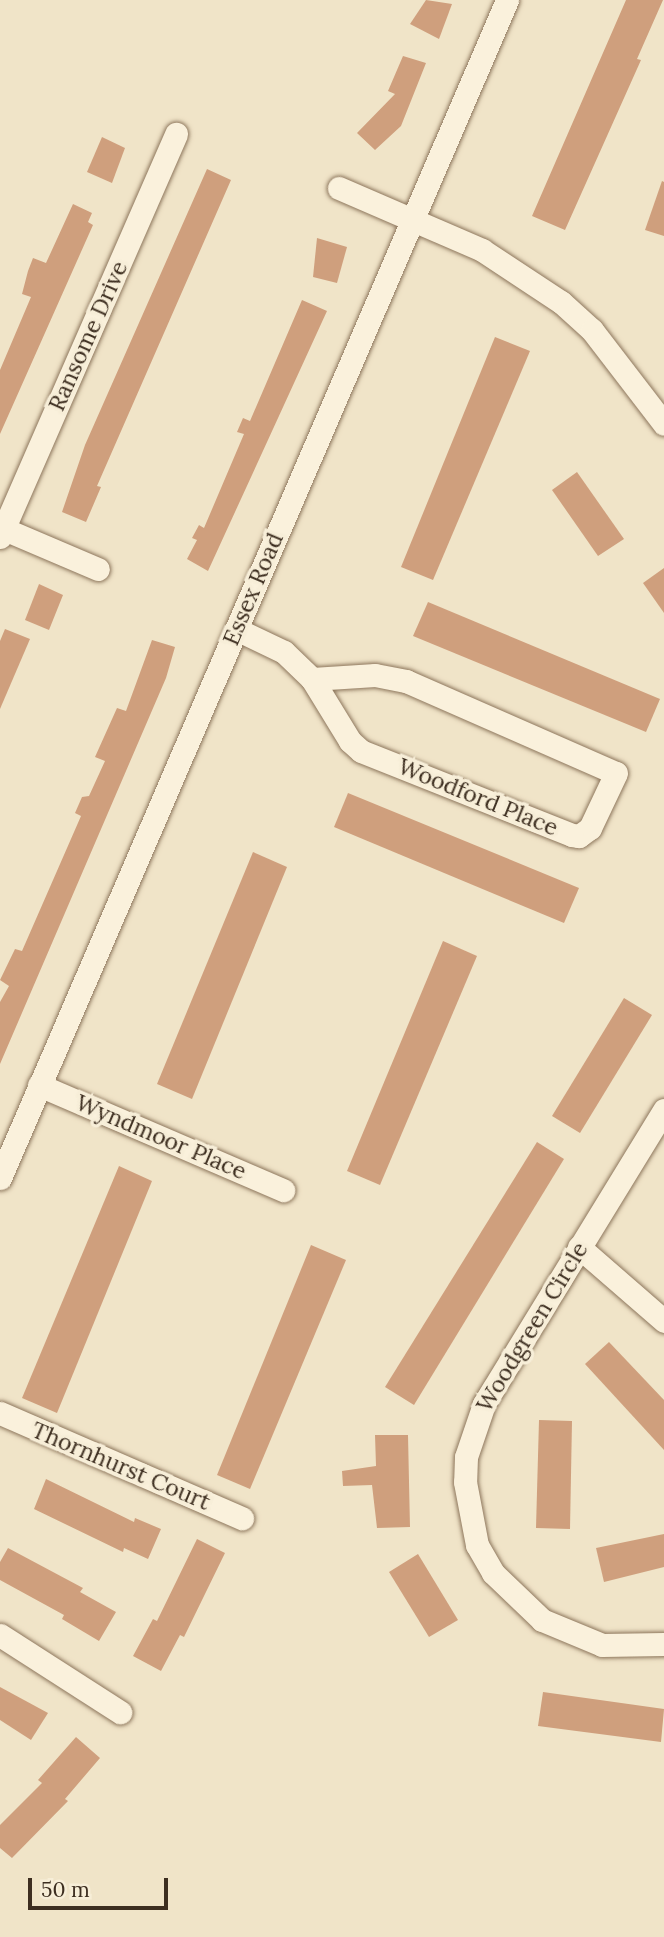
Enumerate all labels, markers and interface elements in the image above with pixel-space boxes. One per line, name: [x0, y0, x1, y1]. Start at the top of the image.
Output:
street label: Ransome Drive: [43, 257, 133, 415]
street label: Essex Road: [217, 529, 289, 649]
street label: Woodford Place: [394, 752, 562, 842]
street label: Wyndmoor Place: [72, 1089, 250, 1185]
street label: Woodgreen Circle: [470, 1237, 594, 1417]
street label: Thornhurst Court: [28, 1416, 214, 1516]
scale bar: [32, 1864, 172, 1908]
text: 50 m: [41, 1876, 90, 1903]

